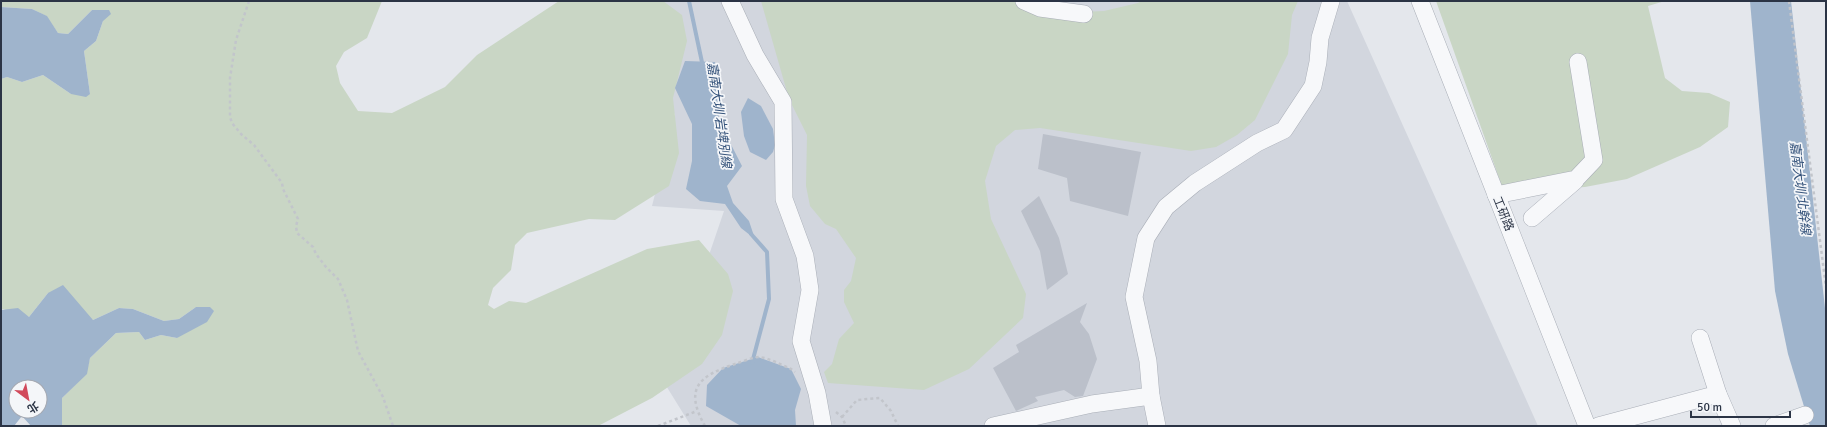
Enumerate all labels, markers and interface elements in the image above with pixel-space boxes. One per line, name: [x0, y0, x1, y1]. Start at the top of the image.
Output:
water label: 嘉南大圳 岩埤別線: [704, 61, 735, 171]
water label: 嘉南大圳 北幹線: [1786, 140, 1814, 238]
street label: 工研路: [1489, 194, 1517, 234]
north arrow: [8, 379, 48, 419]
scale bar: [1691, 393, 1790, 419]
text: 北: [25, 399, 41, 415]
text: 50 m: [1697, 400, 1722, 415]

